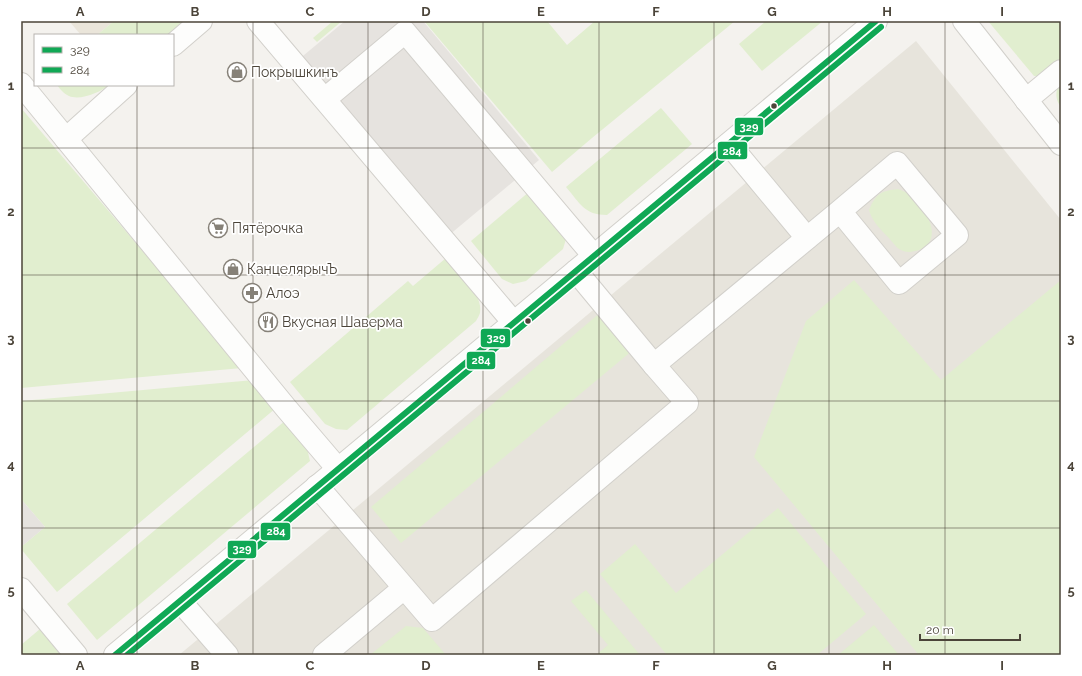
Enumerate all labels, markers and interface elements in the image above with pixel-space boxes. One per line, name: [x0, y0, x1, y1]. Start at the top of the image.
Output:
text: A: [76, 4, 85, 19]
text: B: [191, 4, 200, 19]
text: C: [306, 4, 315, 19]
text: D: [421, 4, 431, 19]
text: E: [537, 4, 545, 19]
text: F: [652, 4, 660, 19]
text: G: [767, 4, 777, 19]
text: H: [882, 4, 892, 19]
text: I: [1000, 4, 1004, 19]
legend: [34, 34, 174, 86]
text: 329: [70, 43, 90, 57]
shop icon: Покрышкинъ: [226, 61, 248, 83]
text: 284: [70, 63, 90, 77]
place label: Покрышкинъ: [251, 64, 338, 80]
text: 1: [8, 78, 15, 93]
text: 1: [1068, 78, 1075, 93]
unlabelled marker: [769, 101, 779, 111]
line badge: 329: [734, 117, 764, 136]
text: 329: [740, 121, 759, 134]
line badge: 284: [717, 141, 748, 160]
text: 284: [722, 145, 742, 158]
text: 2: [7, 204, 15, 219]
text: 2: [1067, 204, 1075, 219]
supermarket icon: Пятёрочка: [207, 217, 229, 239]
place label: Пятёрочка: [232, 220, 303, 236]
shop icon: КанцелярычЪ: [222, 258, 244, 280]
place label: КанцелярычЪ: [247, 261, 337, 277]
pharmacy icon: Алоэ: [241, 282, 263, 304]
place label: Алоэ: [266, 285, 300, 301]
restaurant icon: Вкусная Шаверма: [257, 311, 279, 333]
place label: Вкусная Шаверма: [282, 314, 403, 330]
unlabelled marker: [523, 316, 533, 326]
line badge: 329: [480, 328, 511, 348]
text: 3: [7, 331, 15, 346]
text: 3: [1067, 331, 1075, 346]
text: 329: [487, 332, 506, 345]
line badge: 284: [466, 351, 496, 370]
text: 284: [471, 354, 491, 367]
text: 4: [7, 457, 15, 472]
text: 4: [1067, 457, 1075, 472]
line badge: 284: [260, 522, 291, 541]
text: 284: [266, 525, 286, 538]
line badge: 329: [227, 540, 257, 559]
text: 329: [233, 543, 252, 556]
text: 5: [7, 583, 15, 598]
text: 5: [1067, 583, 1075, 598]
scale bar: [920, 616, 1020, 642]
text: 20 m: [926, 623, 954, 637]
text: A: [76, 658, 85, 673]
text: B: [191, 658, 200, 673]
text: C: [306, 658, 315, 673]
text: D: [421, 658, 431, 673]
text: E: [537, 658, 545, 673]
text: F: [652, 658, 660, 673]
text: G: [767, 658, 777, 673]
text: H: [882, 658, 892, 673]
text: I: [1000, 658, 1004, 673]

